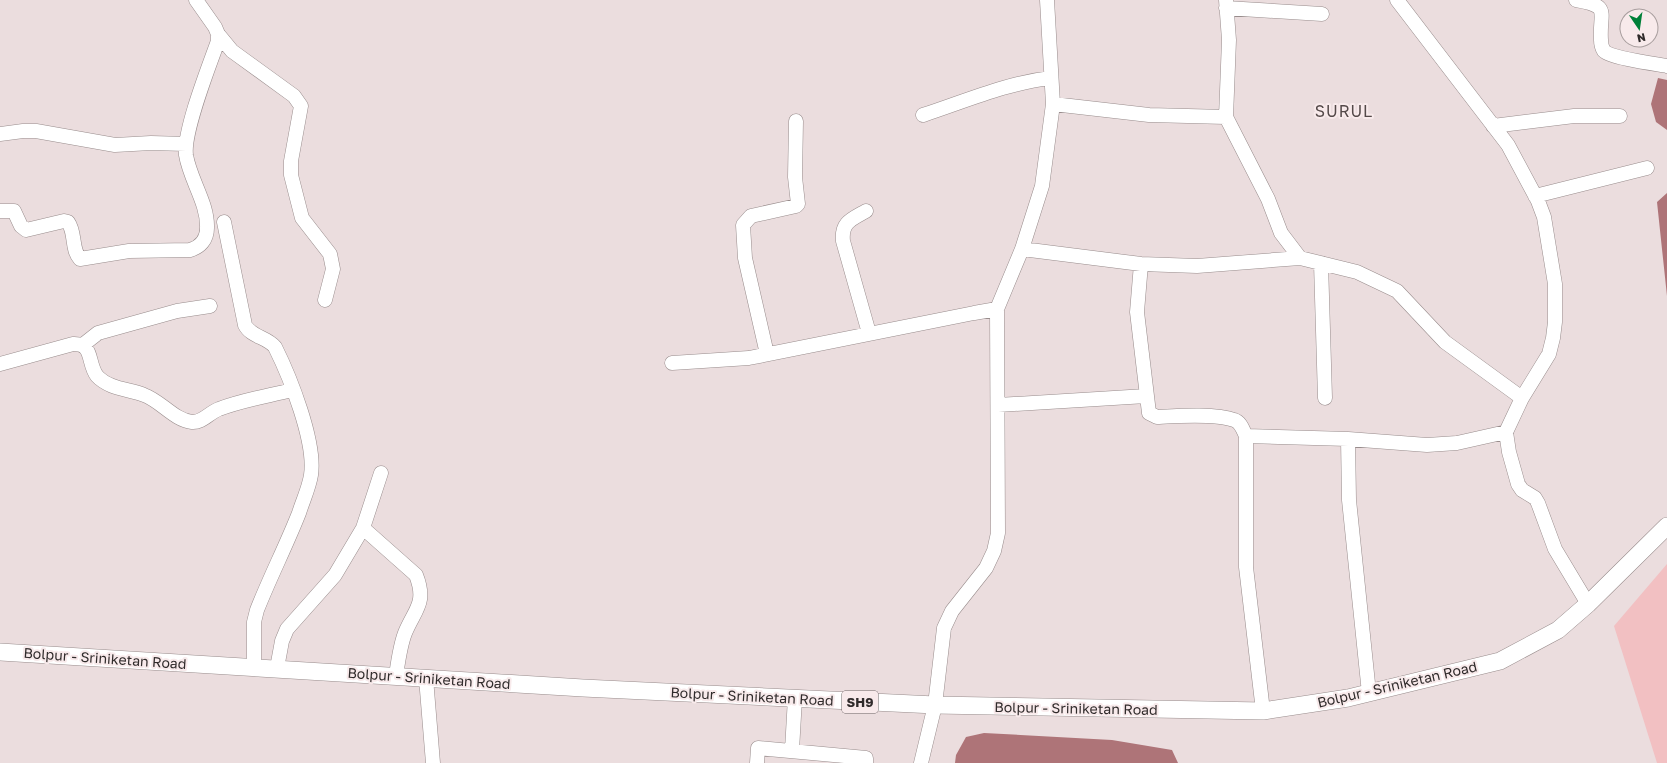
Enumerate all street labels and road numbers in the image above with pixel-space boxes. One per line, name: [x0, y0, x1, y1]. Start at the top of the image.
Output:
street label: Bolpur - Sriniketan Road: [23, 644, 187, 672]
street label: Bolpur - Sriniketan Road: [1316, 657, 1478, 711]
street label: Bolpur - Sriniketan Road: [347, 664, 511, 692]
street label: Bolpur - Sriniketan Road: [670, 683, 834, 709]
road number: SH9: [842, 691, 878, 713]
street label: Bolpur - Sriniketan Road: [994, 698, 1158, 718]

